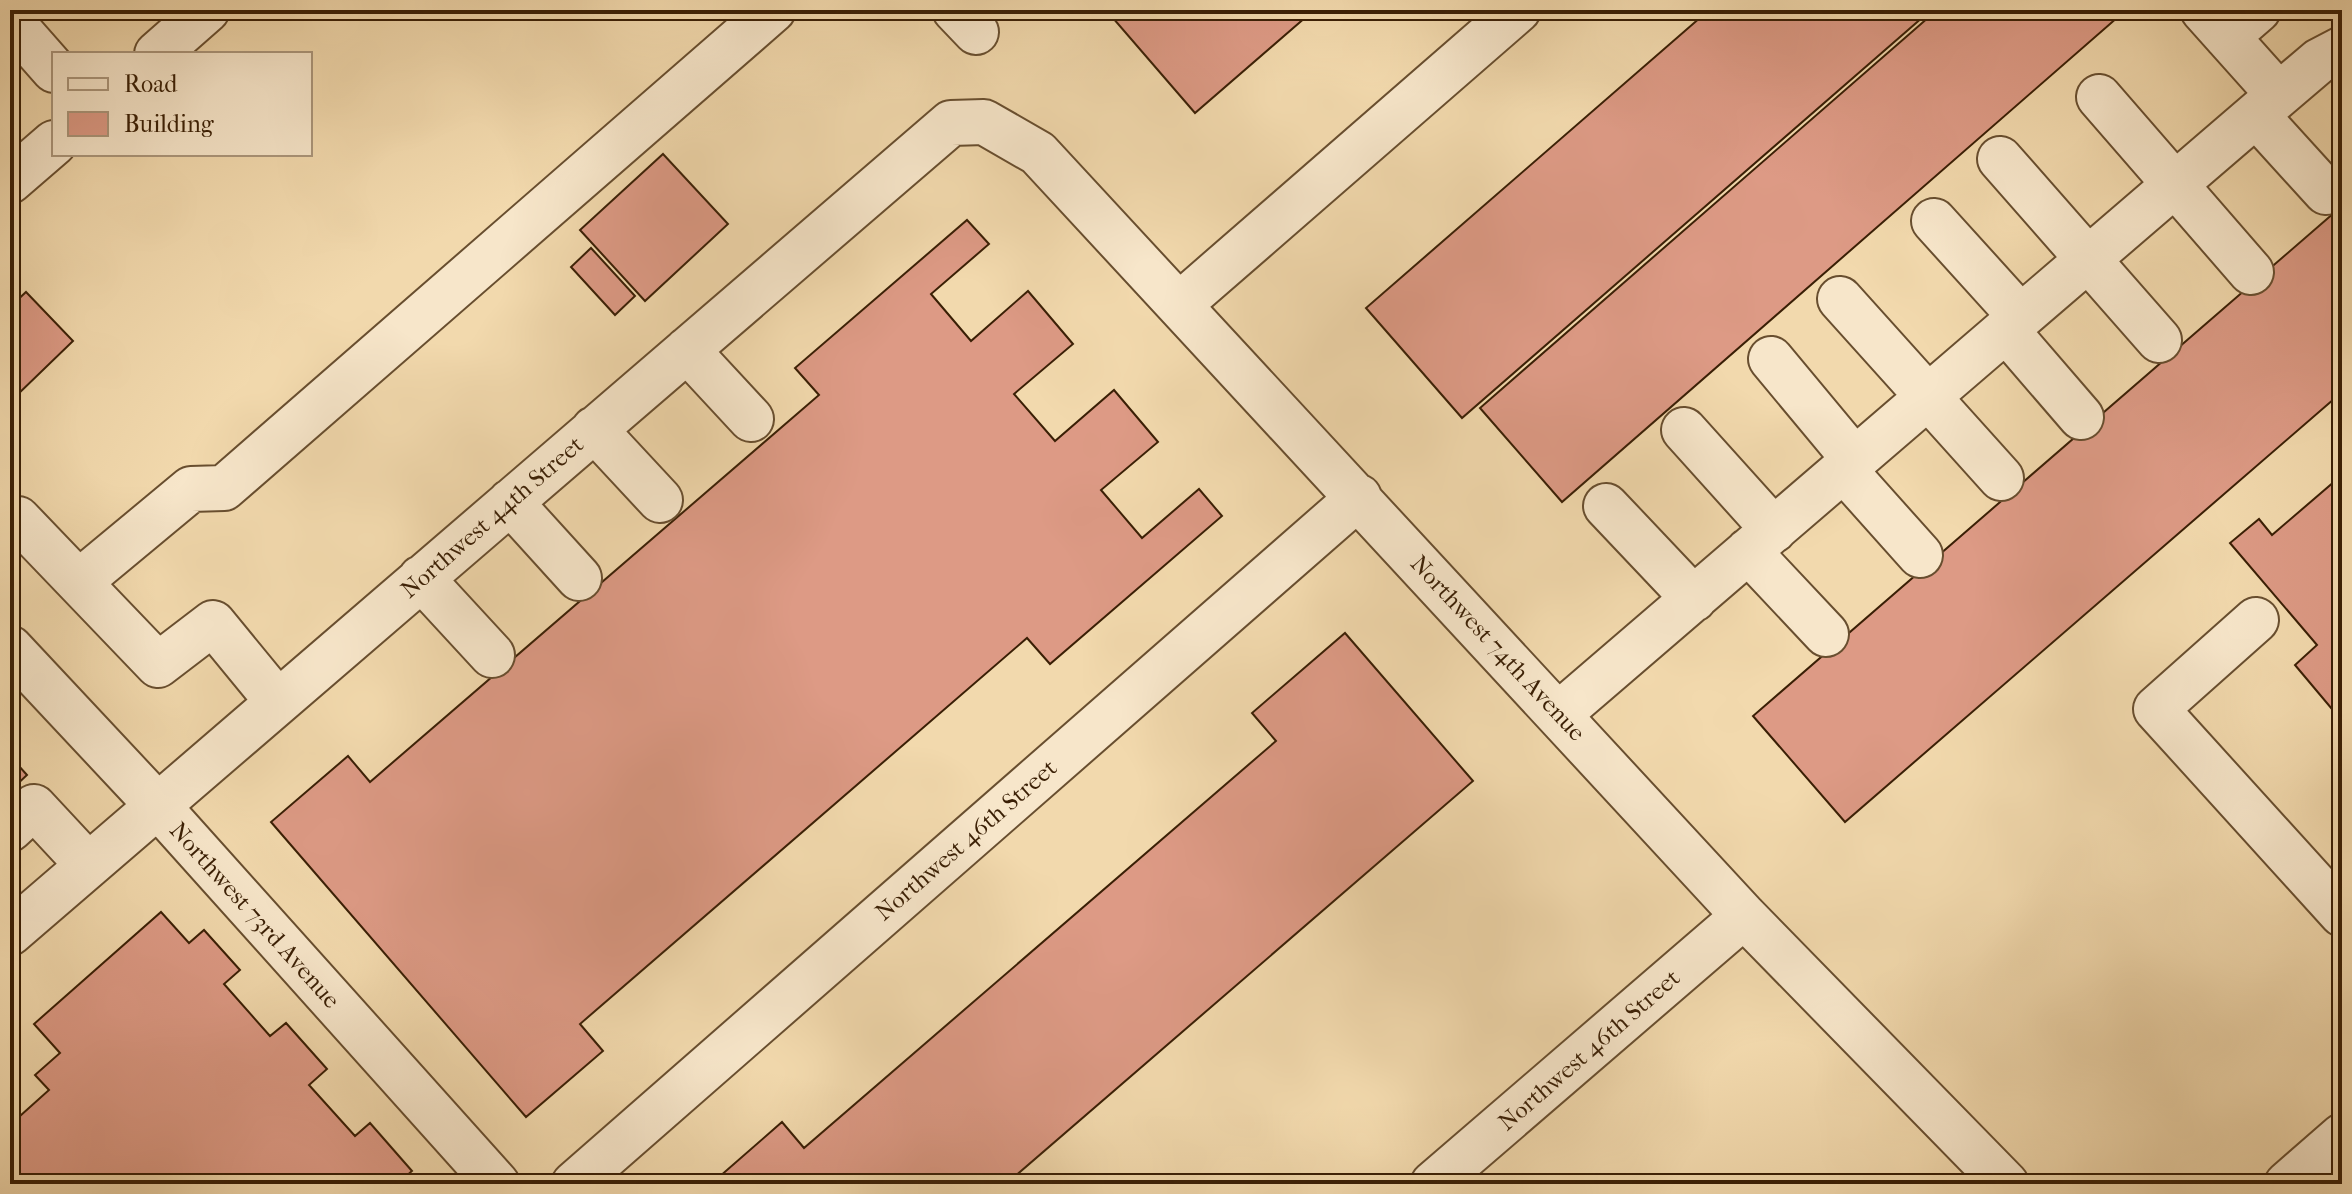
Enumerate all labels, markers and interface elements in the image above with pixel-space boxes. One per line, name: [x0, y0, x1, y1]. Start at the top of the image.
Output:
legend: [52, 52, 312, 156]
text: Road: [124, 70, 178, 98]
text: Building: [124, 110, 215, 138]
street label: Northwest 44th Street: [395, 430, 589, 604]
street label: Northwest 74th Avenue: [1405, 550, 1591, 747]
street label: Northwest 46th Street: [870, 753, 1063, 926]
street label: Northwest 73rd Avenue: [164, 816, 346, 1014]
street label: Northwest 46th Street: [1493, 963, 1686, 1136]

